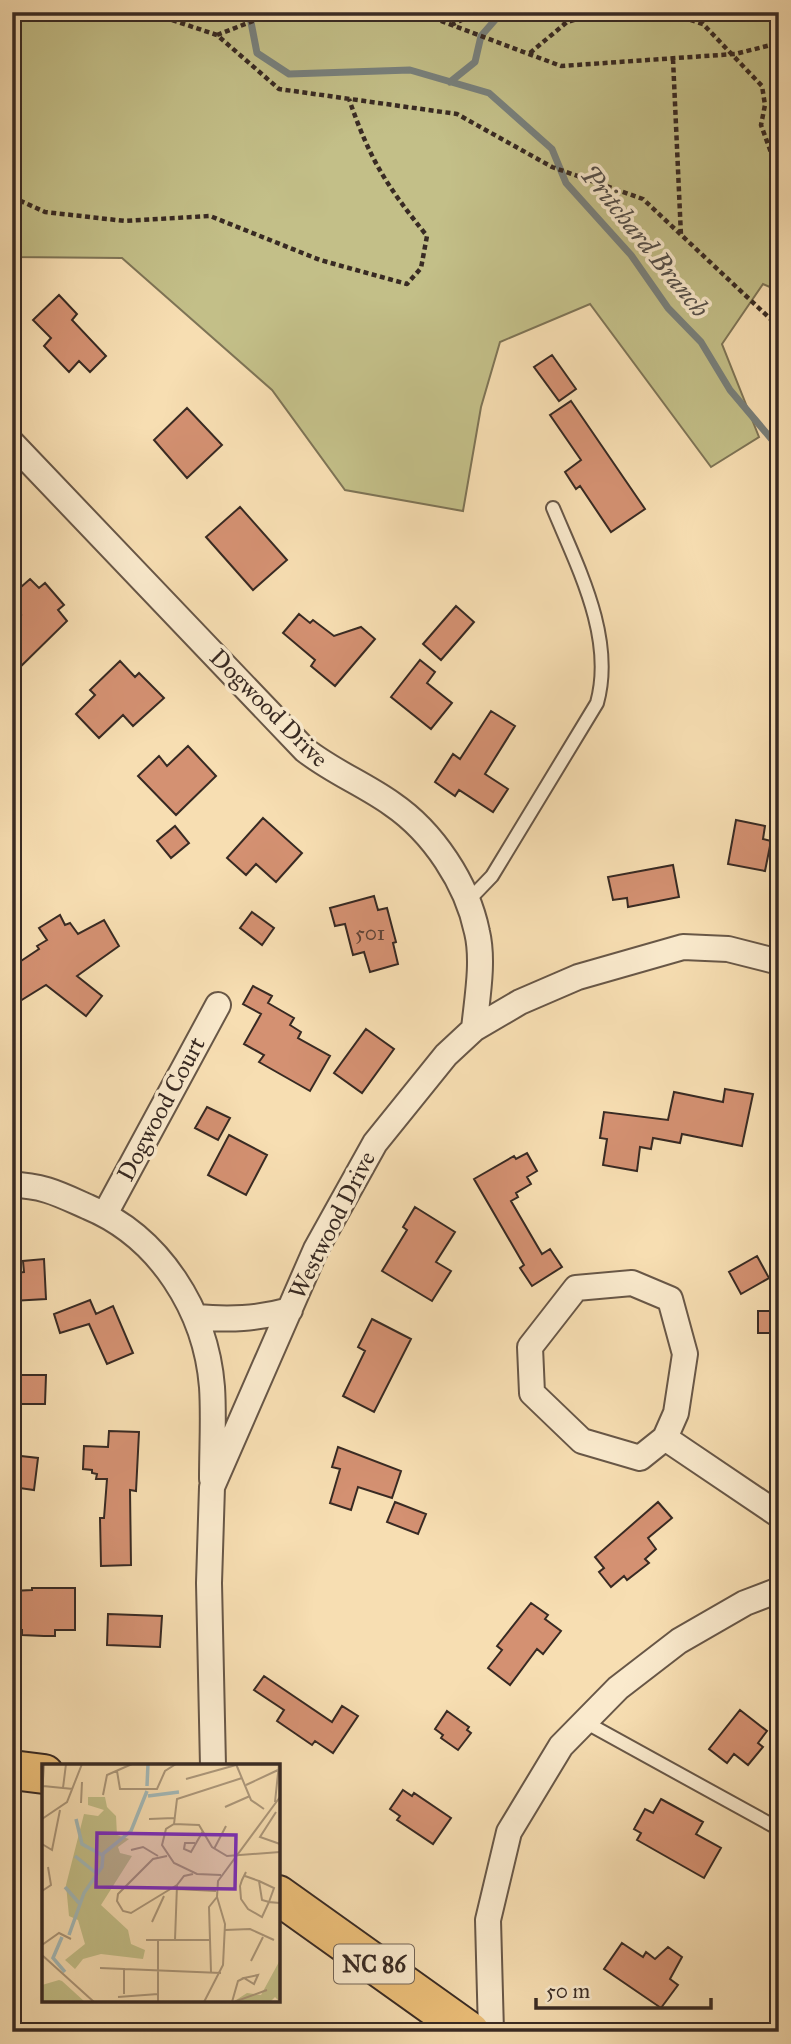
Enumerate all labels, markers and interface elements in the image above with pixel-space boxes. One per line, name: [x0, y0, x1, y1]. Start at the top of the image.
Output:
water label: Pritchard Branch: [574, 158, 716, 324]
street label: Dogwood Drive: [203, 642, 335, 774]
house number: 501: [355, 920, 385, 946]
street label: Dogwood Court: [110, 1031, 212, 1186]
street label: Westwood Drive: [282, 1146, 382, 1304]
inset map: [42, 1764, 280, 2002]
road number: NC 86: [334, 1944, 414, 1983]
scale bar: [536, 1967, 710, 2011]
text: 50 m: [546, 1978, 591, 2004]

